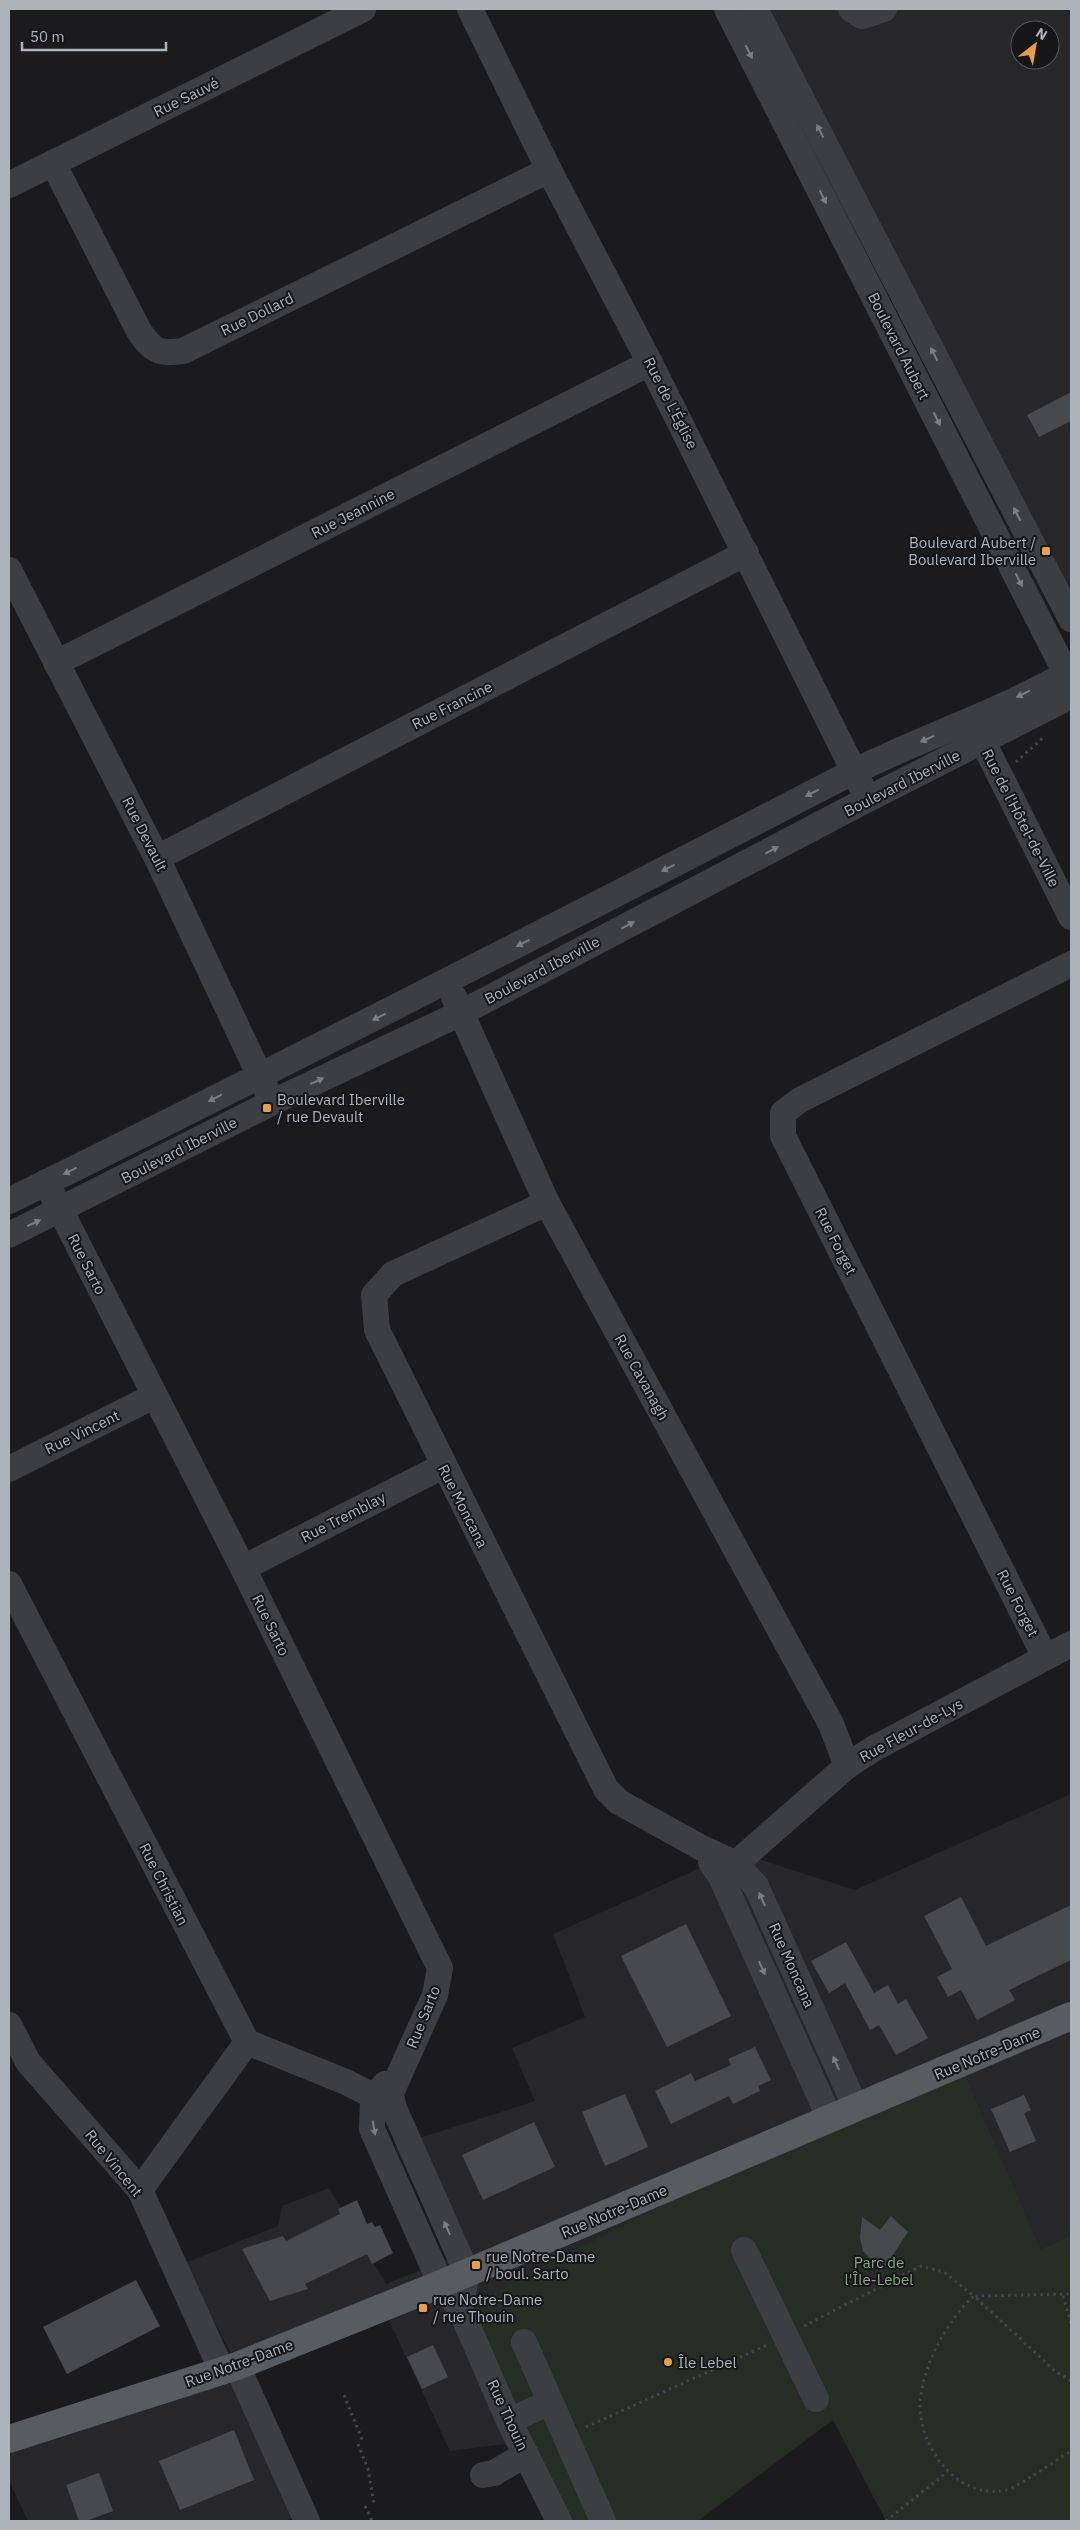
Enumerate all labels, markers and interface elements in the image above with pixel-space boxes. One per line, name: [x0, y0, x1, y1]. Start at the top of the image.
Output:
scale bar: [22, 20, 166, 52]
north arrow: [1010, 20, 1060, 70]
text: N: [1033, 24, 1051, 44]
text: 50 m: [30, 27, 65, 46]
one-way arrow: [745, 45, 753, 59]
street label: Rue Sauvé: [150, 73, 222, 121]
one-way arrow: [816, 124, 824, 139]
one-way arrow: [819, 190, 827, 204]
street label: Rue Dollard: [218, 288, 296, 340]
street label: Boulevard Aubert: [864, 289, 934, 403]
one-way arrow: [930, 346, 938, 361]
street label: Rue de L'Église: [640, 354, 702, 452]
one-way arrow: [933, 412, 941, 427]
street label: Rue Jeannine: [308, 484, 398, 542]
one-way arrow: [1013, 506, 1021, 521]
place label: Boulevard Aubert / Boulevard Iberville: [908, 533, 1036, 569]
marker: Boulevard Aubert / Boulevard Iberville: [1040, 545, 1052, 557]
one-way arrow: [1015, 573, 1023, 587]
street label: Rue Francine: [408, 677, 496, 733]
one-way arrow: [1015, 690, 1030, 699]
one-way arrow: [920, 735, 934, 743]
street label: Boulevard Iberville: [841, 746, 963, 820]
street label: Rue de l'Hôtel-de-Ville: [978, 746, 1064, 890]
one-way arrow: [805, 789, 819, 797]
street label: Rue Devault: [118, 794, 172, 874]
one-way arrow: [765, 846, 779, 854]
one-way arrow: [660, 864, 675, 872]
one-way arrow: [621, 921, 635, 929]
street label: Boulevard Iberville: [481, 932, 603, 1008]
one-way arrow: [516, 939, 531, 947]
one-way arrow: [371, 1013, 386, 1021]
one-way arrow: [310, 1077, 324, 1085]
place label: Boulevard Iberville / rue Devault: [277, 1090, 405, 1126]
one-way arrow: [208, 1094, 222, 1102]
marker: Boulevard Iberville / rue Devault: [261, 1102, 273, 1114]
street label: Boulevard Iberville: [118, 1113, 240, 1187]
one-way arrow: [62, 1167, 77, 1175]
street label: Rue Forget: [811, 1204, 861, 1278]
one-way arrow: [27, 1218, 42, 1227]
street label: Rue Sarto: [64, 1230, 110, 1298]
street label: Rue Cavanagh: [611, 1331, 673, 1423]
street label: Rue Vincent: [42, 1406, 122, 1458]
street label: Rue Moncana: [434, 1461, 492, 1551]
street label: Rue Tremblay: [297, 1487, 389, 1547]
street label: Rue Forget: [993, 1566, 1043, 1640]
street label: Rue Sarto: [248, 1591, 294, 1659]
street label: Rue Fleur-de-Lys: [856, 1694, 966, 1766]
street label: Rue Christian: [135, 1840, 193, 1928]
one-way arrow: [758, 1892, 766, 1906]
street label: Rue Moncana: [765, 1920, 819, 2010]
one-way arrow: [758, 1961, 766, 1975]
street label: Rue Sarto: [402, 1983, 444, 2051]
street label: Rue Notre-Dame: [931, 2022, 1043, 2084]
one-way arrow: [832, 2056, 840, 2070]
one-way arrow: [370, 2121, 378, 2137]
street label: Rue Vincent: [81, 2126, 147, 2200]
street label: Rue Notre-Dame: [558, 2180, 670, 2242]
one-way arrow: [443, 2221, 451, 2235]
place label: rue Notre-Dame / boul. Sarto: [486, 2247, 595, 2283]
park label: Parc de l'Île-Lebel: [845, 2253, 913, 2289]
marker: rue Notre-Dame / boul. Sarto: [470, 2259, 482, 2271]
place label: rue Notre-Dame / rue Thouin: [433, 2290, 542, 2326]
marker: rue Notre-Dame / rue Thouin: [417, 2302, 429, 2314]
street label: Rue Notre-Dame: [182, 2335, 296, 2391]
place label: Île Lebel: [678, 2353, 736, 2372]
marker: Île Lebel: [662, 2356, 674, 2368]
street label: Rue Thouin: [483, 2376, 533, 2454]

